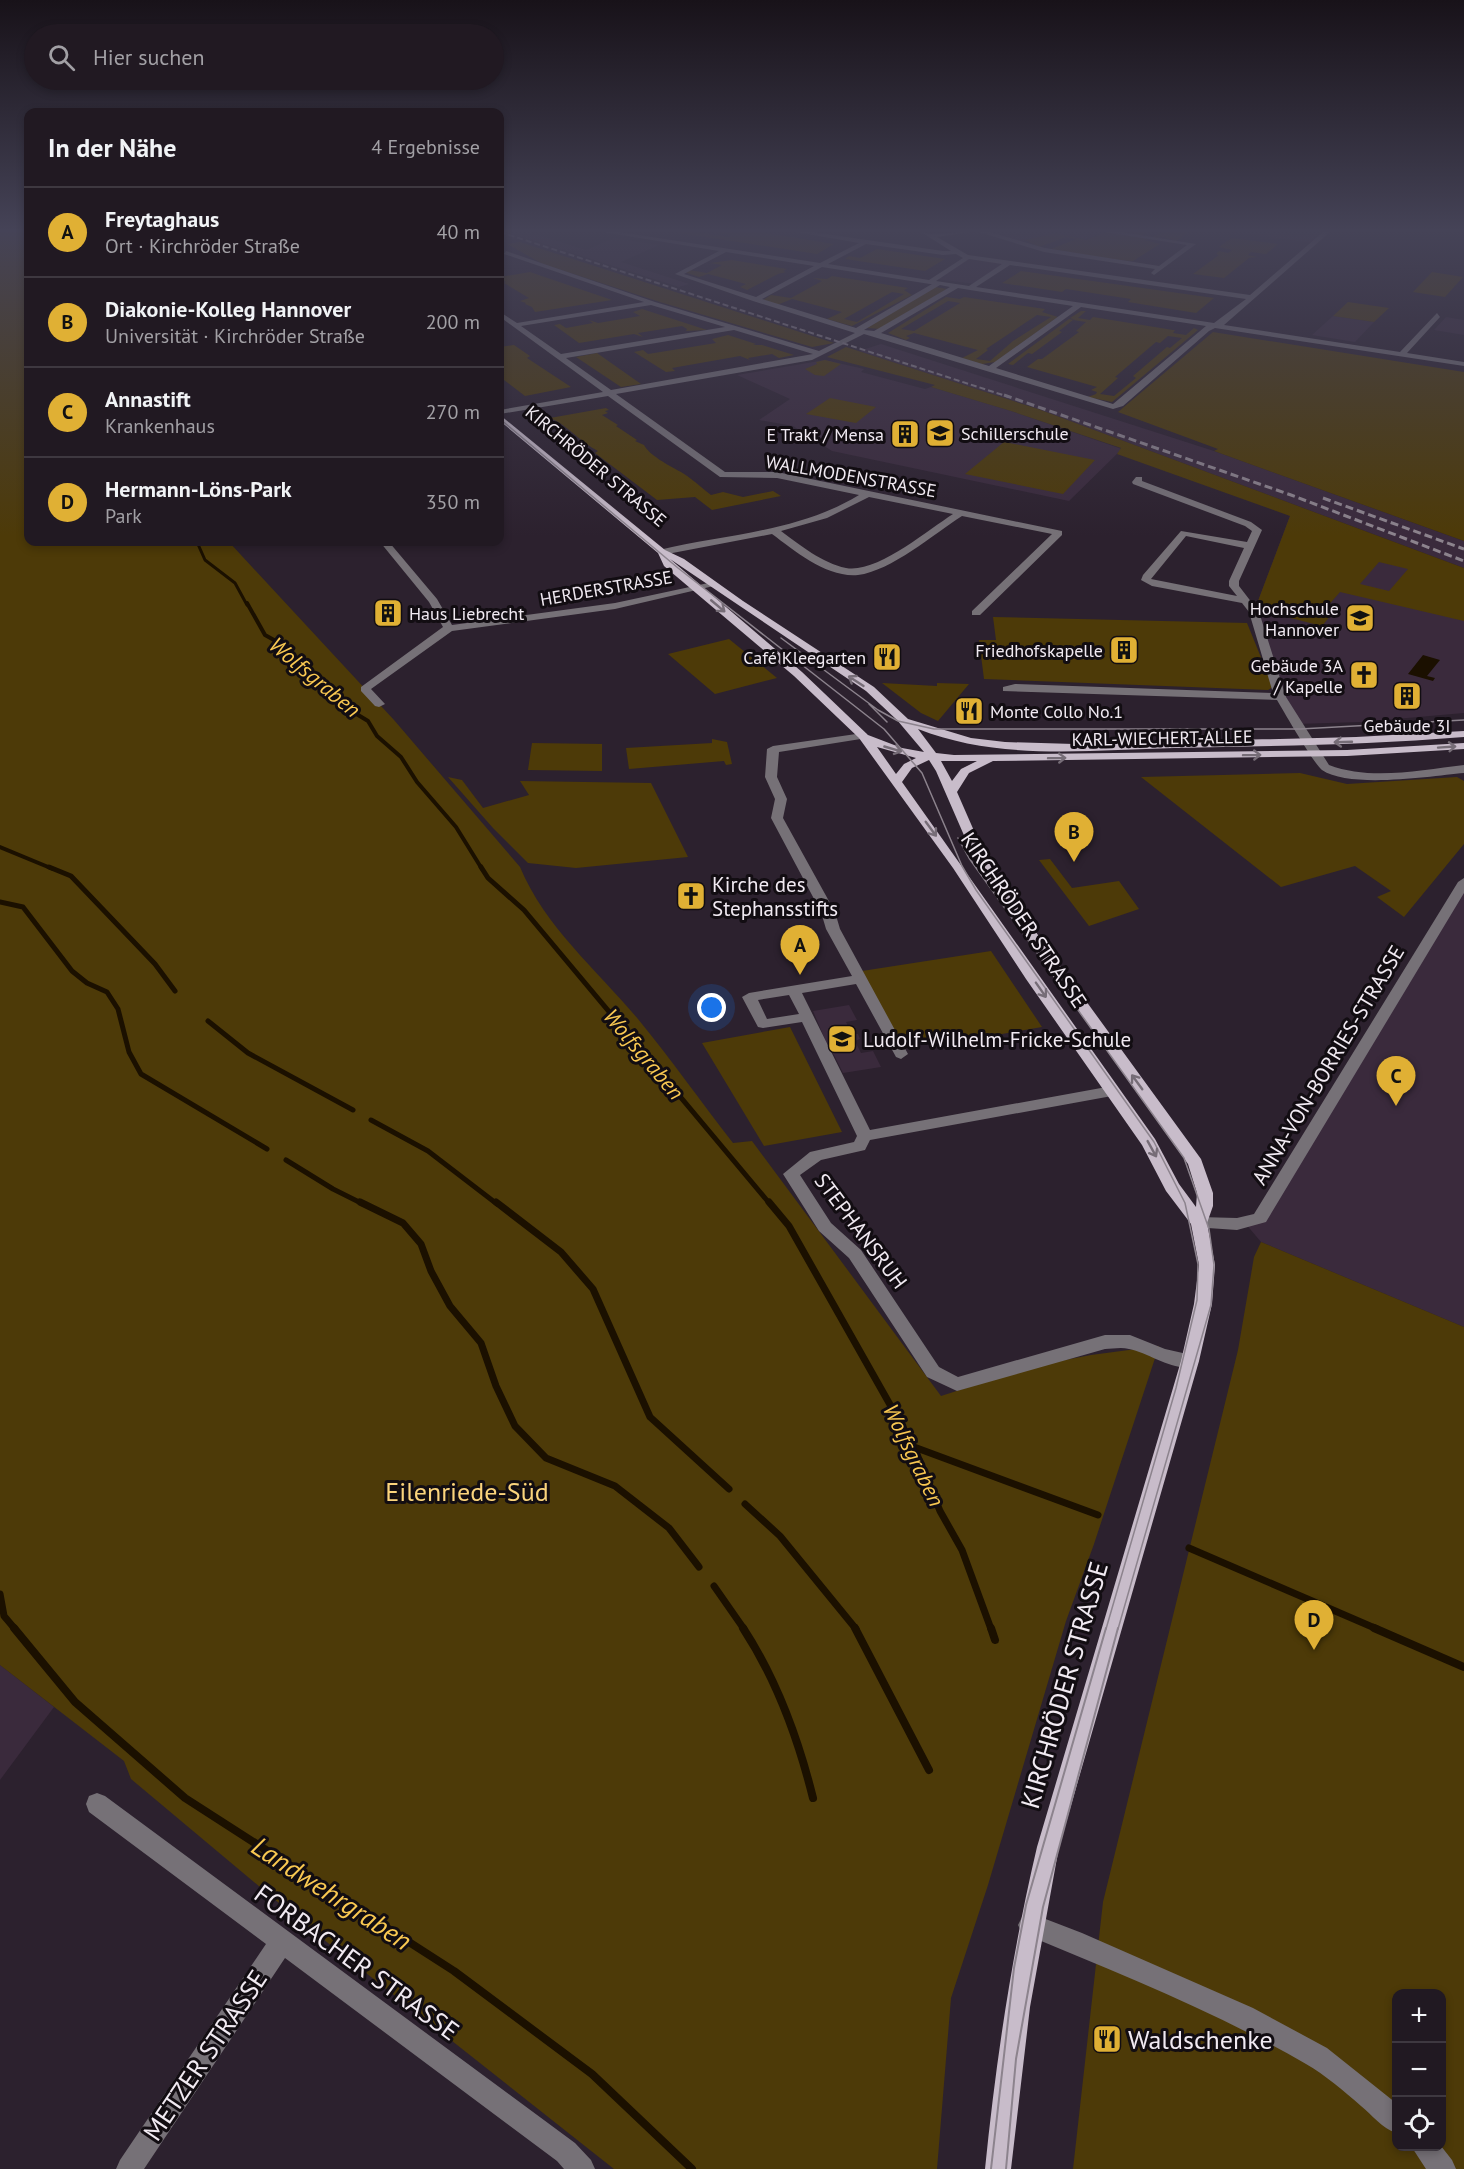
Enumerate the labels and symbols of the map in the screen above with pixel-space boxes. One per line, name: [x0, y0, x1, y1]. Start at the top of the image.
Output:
street label: KIRCHRÖDER STRASSE: [521, 400, 671, 532]
school or university icon: Schillerschule: [924, 417, 956, 449]
building icon: E Trakt / Mensa: [889, 418, 921, 450]
place label: Schillerschule: [961, 422, 1069, 445]
place label: E Trakt / Mensa: [767, 423, 884, 446]
street label: WALLMODENSTRASSE: [764, 450, 938, 502]
street label: HERDERSTRASSE: [538, 565, 674, 611]
building icon: Haus Liebrecht: [372, 597, 404, 629]
place label: Hochschule Hannover: [1250, 597, 1339, 641]
one-way arrow: [710, 600, 726, 613]
place label: Haus Liebrecht: [409, 602, 524, 625]
school or university icon: Hochschule Hannover: [1344, 602, 1376, 634]
water label: Wolfsgraben: [264, 631, 366, 723]
building icon: Friedhofskapelle: [1108, 634, 1140, 666]
place label: Friedhofskapelle: [975, 639, 1103, 662]
restaurant icon: Café Kleegarten: [871, 641, 903, 673]
place label: Café Kleegarten: [743, 646, 866, 669]
place label: Gebäude 3A / Kapelle: [1251, 654, 1343, 698]
church icon: Gebäude 3A / Kapelle: [1348, 659, 1380, 691]
one-way arrow: [848, 674, 865, 687]
building icon: Gebäude 3I: [1391, 680, 1423, 712]
restaurant icon: Monte Collo No.1: [953, 695, 985, 727]
place label: Monte Collo No.1: [990, 700, 1123, 723]
place label: Gebäude 3I: [1363, 714, 1451, 737]
street label: KARL-WIECHERT-ALLEE: [1071, 725, 1253, 751]
one-way arrow: [1333, 736, 1353, 747]
one-way arrow: [1436, 741, 1456, 752]
one-way arrow: [883, 744, 902, 755]
one-way arrow: [1241, 749, 1261, 760]
one-way arrow: [1046, 752, 1066, 764]
pin: B: [1054, 812, 1094, 862]
one-way arrow: [924, 820, 937, 836]
street label: KIRCHRÖDER STRASSE: [955, 827, 1093, 1013]
place label: Kirche des Stephansstifts: [712, 871, 838, 922]
church icon: Kirche des Stephansstifts: [675, 880, 707, 912]
pin: A: [780, 926, 820, 975]
street label: ANNA-VON-BORRIES-STRASSE: [1246, 940, 1410, 1190]
one-way arrow: [1035, 981, 1047, 997]
your location: [697, 993, 726, 1022]
water label: Wolfsgraben: [598, 1003, 690, 1105]
school or university icon: Ludolf-Wilhelm-Fricke-Schule: [826, 1023, 858, 1055]
place label: Ludolf-Wilhelm-Fricke-Schule: [863, 1026, 1131, 1053]
pin: C: [1376, 1056, 1416, 1106]
one-way arrow: [1131, 1074, 1143, 1090]
one-way arrow: [1147, 1141, 1159, 1158]
street label: STEPHANSRUH: [809, 1168, 913, 1294]
water label: Wolfsgraben: [877, 1399, 951, 1511]
park label: Eilenriede-Süd: [385, 1475, 549, 1508]
street label: KIRCHRÖDER STRASSE: [1013, 1558, 1115, 1812]
pin: D: [1294, 1600, 1334, 1650]
water label: Landwehrgraben: [246, 1829, 418, 1957]
street label: FORBACHER STRASSE: [248, 1877, 466, 2047]
street label: METZER STRASSE: [136, 1963, 274, 2147]
restaurant icon: Waldschenke: [1091, 2023, 1123, 2055]
place label: Waldschenke: [1128, 2023, 1273, 2056]

